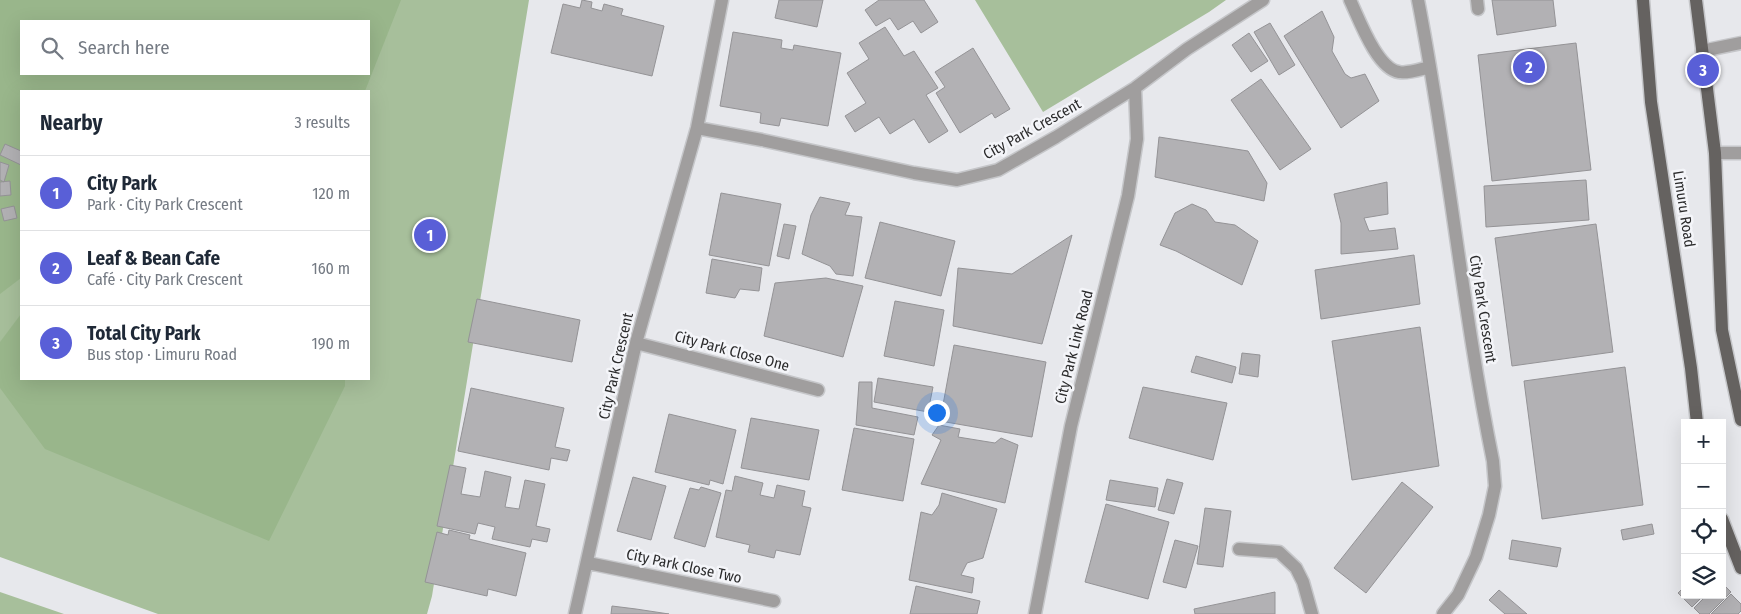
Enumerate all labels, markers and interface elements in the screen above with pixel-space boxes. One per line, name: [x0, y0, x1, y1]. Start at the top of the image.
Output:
search box: [20, 20, 370, 75]
icon: search: [38, 34, 66, 62]
text: Search here: [78, 36, 170, 59]
pin: 2: [1513, 48, 1545, 86]
pin: 3: [1687, 51, 1719, 89]
street label: City Park Crescent: [980, 95, 1084, 163]
text: Nearby: [40, 110, 102, 136]
text: 3 results: [294, 113, 350, 132]
street label: Limuru Road: [1669, 169, 1699, 249]
text: City Park: [87, 172, 157, 195]
text: 1: [53, 184, 59, 203]
text: 120 m: [312, 184, 350, 203]
text: Park · City Park Crescent: [87, 195, 243, 214]
pin: 1: [414, 216, 446, 254]
text: Leaf & Bean Cafe: [87, 247, 220, 270]
street label: City Park Crescent: [1466, 254, 1500, 364]
text: 2: [52, 259, 60, 278]
text: 160 m: [311, 259, 350, 278]
text: Café · City Park Crescent: [87, 270, 243, 289]
street label: City Park Link Road: [1051, 288, 1097, 406]
street label: City Park Crescent: [595, 311, 637, 421]
text: Total City Park: [87, 322, 200, 345]
street label: City Park Close One: [673, 327, 791, 375]
text: 3: [52, 334, 60, 353]
text: 190 m: [312, 334, 350, 353]
text: Bus stop · Limuru Road: [87, 345, 237, 364]
your location: [924, 400, 950, 426]
map controls: [1681, 419, 1726, 599]
button: +: [1681, 419, 1726, 464]
button: −: [1681, 464, 1726, 509]
button: locate: [1681, 509, 1726, 554]
street label: City Park Close Two: [625, 545, 743, 587]
button: layers: [1681, 554, 1726, 599]

